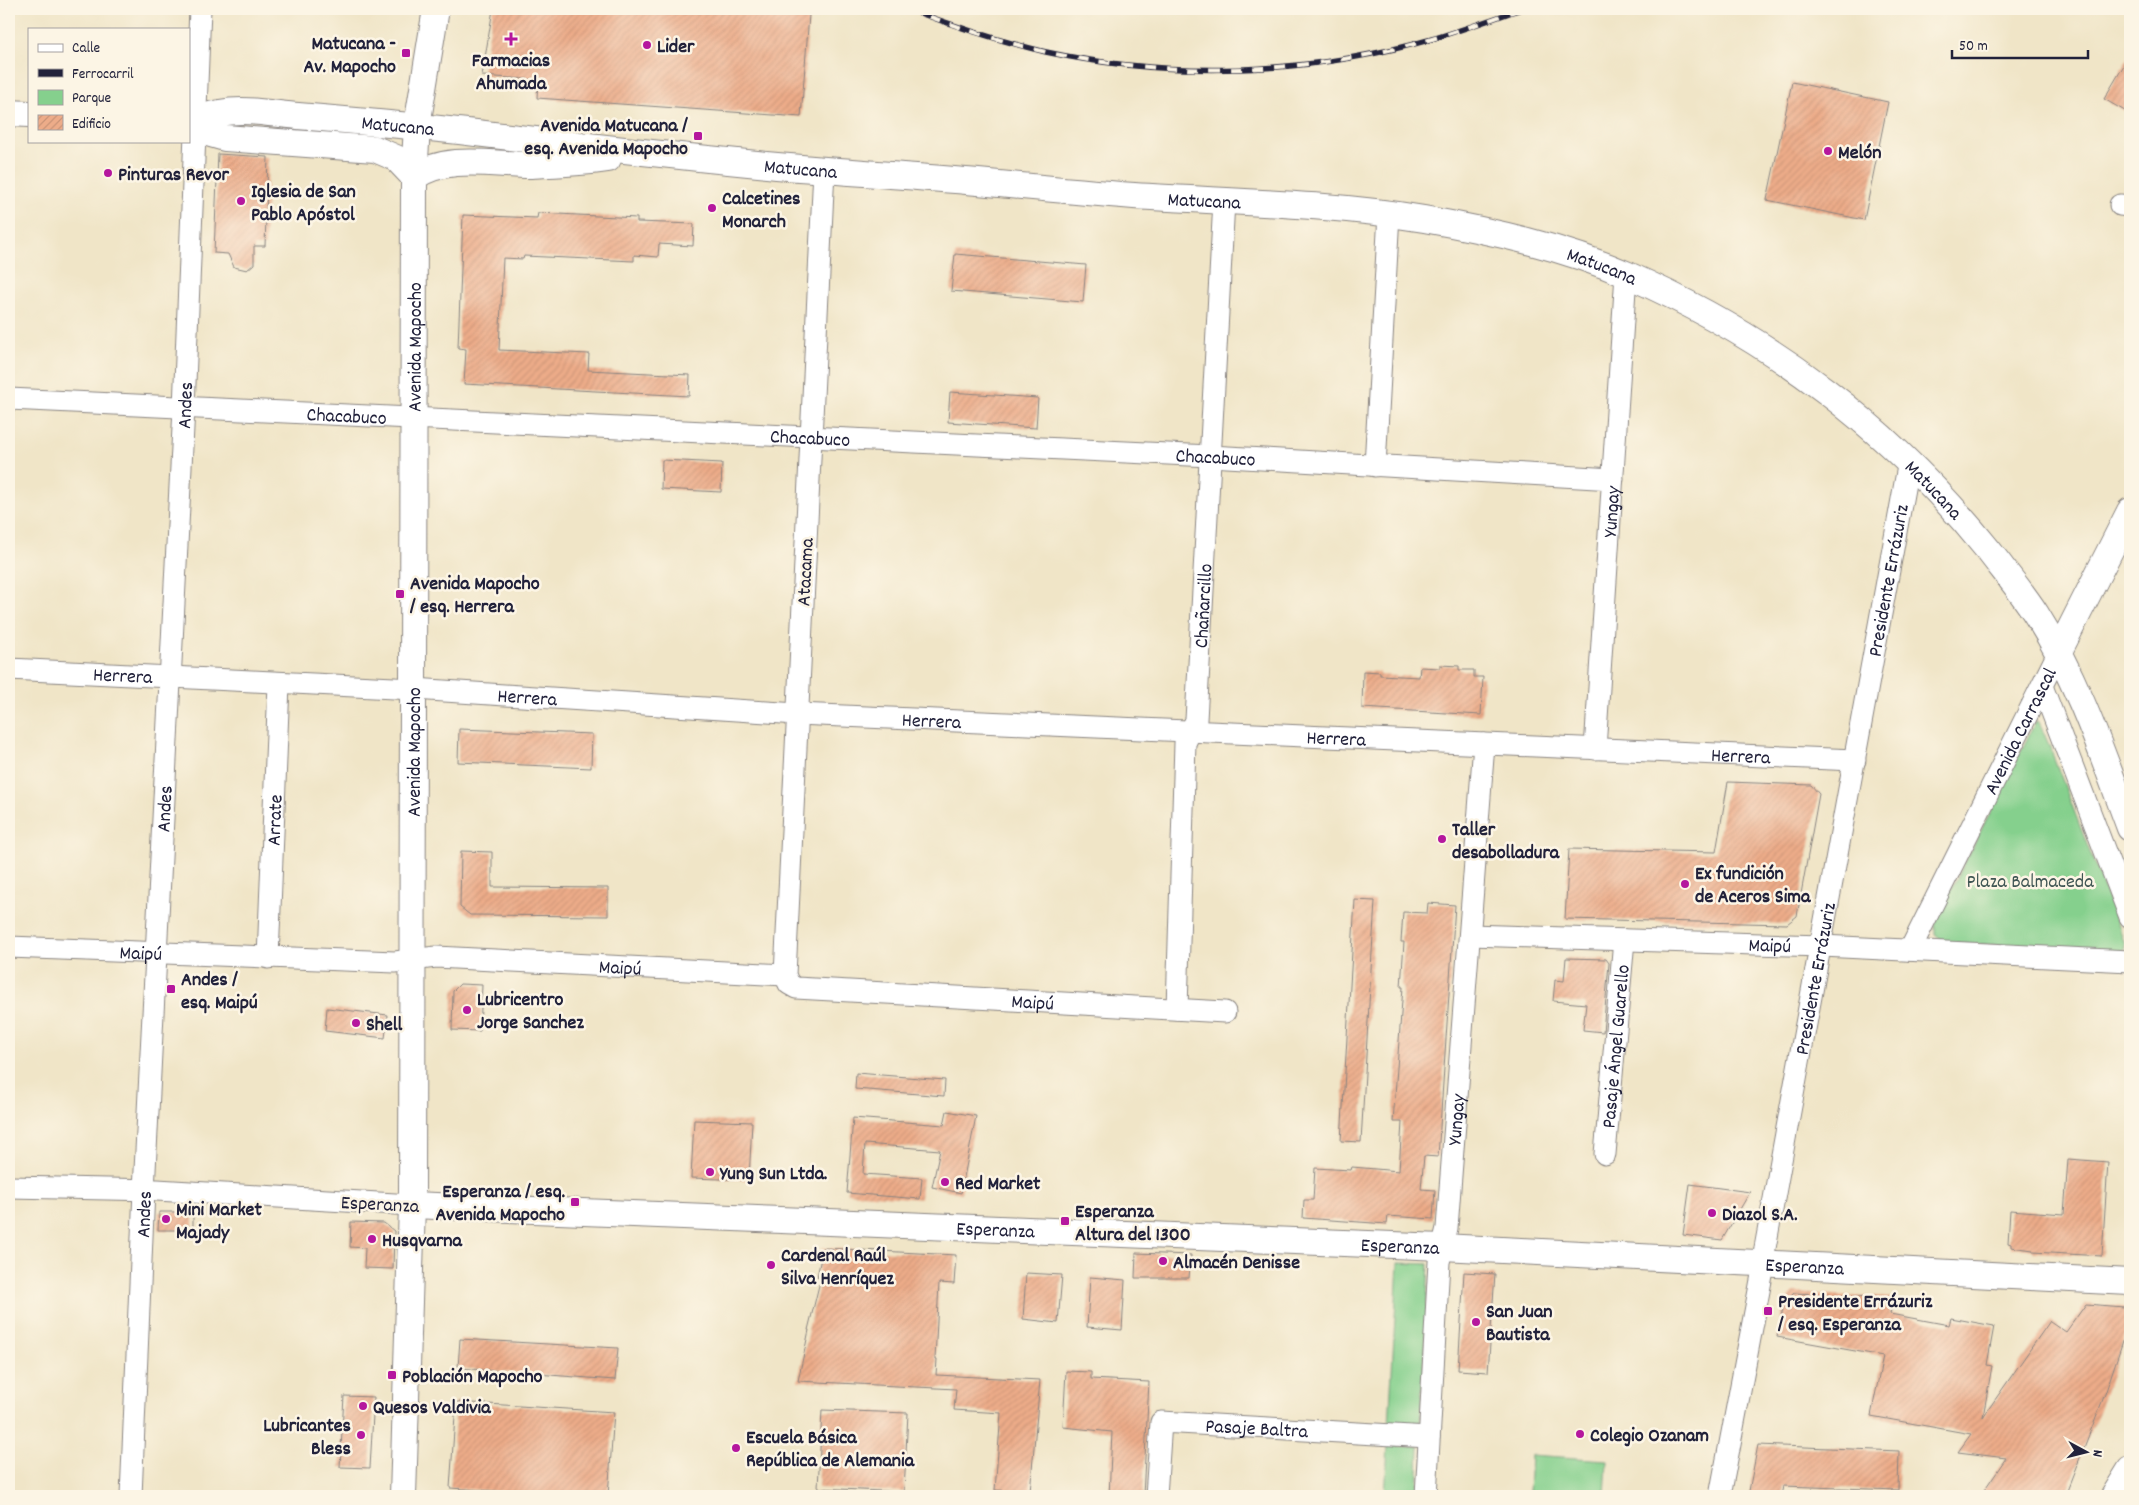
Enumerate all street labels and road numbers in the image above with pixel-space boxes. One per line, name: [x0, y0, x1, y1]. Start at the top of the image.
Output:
street label: Matucana: [360, 110, 436, 145]
street label: Matucana: [762, 154, 839, 188]
street label: Matucana: [1167, 187, 1242, 219]
street label: Matucana: [1563, 242, 1641, 294]
street label: Avenida Mapocho: [403, 282, 431, 412]
street label: Andes: [172, 381, 202, 430]
street label: Chacabuco: [306, 402, 387, 434]
street label: Chacabuco: [769, 424, 851, 456]
street label: Chacabuco: [1175, 443, 1256, 476]
street label: Matucana: [1897, 455, 1968, 528]
street label: Yungay: [1598, 484, 1629, 538]
street label: Presidente Errázuriz: [1862, 502, 1918, 659]
street label: Atacama: [791, 537, 823, 607]
street label: Chañarcillo: [1189, 563, 1221, 649]
street label: Herrera: [92, 662, 154, 693]
street label: Avenida Carrascal: [1979, 664, 2065, 800]
street label: Herrera: [496, 683, 558, 715]
street label: Avenida Mapocho: [402, 687, 430, 817]
street label: Herrera: [901, 708, 962, 738]
street label: Herrera: [1306, 725, 1367, 756]
street label: Herrera: [1710, 743, 1772, 773]
street label: Andes: [151, 785, 182, 833]
street label: Arrate: [262, 794, 292, 846]
street label: Presidente Errázuriz: [1790, 900, 1845, 1058]
street label: Maipú: [1748, 933, 1792, 962]
street label: Maipú: [119, 940, 163, 970]
street label: Maipú: [598, 954, 642, 985]
street label: Pasaje Ángel Guarello: [1596, 964, 1639, 1130]
street label: Maipú: [1011, 989, 1055, 1019]
street label: Yungay: [1442, 1092, 1474, 1147]
street label: Andes: [131, 1190, 161, 1238]
street label: Esperanza: [340, 1190, 420, 1222]
street label: Esperanza: [956, 1216, 1036, 1247]
street label: Esperanza: [1360, 1233, 1441, 1264]
street label: Esperanza: [1765, 1252, 1845, 1284]
street label: Pasaje Baltra: [1204, 1414, 1309, 1447]

